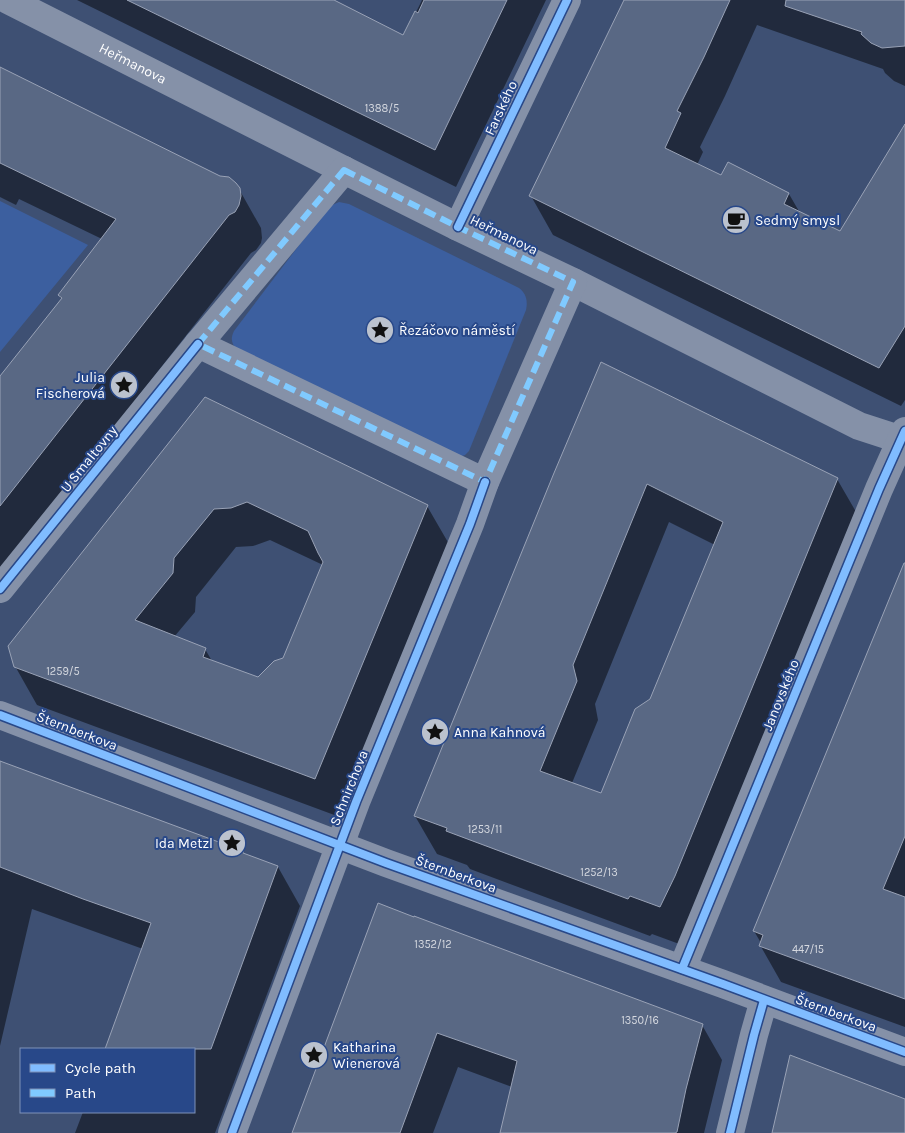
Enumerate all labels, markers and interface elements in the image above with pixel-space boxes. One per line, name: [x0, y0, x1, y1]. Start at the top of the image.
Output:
street label: Heřmanova: [96, 39, 169, 87]
street label: Farského: [481, 78, 521, 138]
house number: 1388/5: [365, 102, 399, 115]
cafe icon: Sedmý smysl: [721, 205, 751, 235]
street label: Heřmanova: [467, 211, 541, 259]
place label: Sedmý smysl: [755, 212, 840, 229]
place icon: Řezáčovo náměstí: [365, 315, 395, 345]
place label: Řezáčovo náměstí: [399, 322, 516, 339]
place label: Julia Fischerová: [36, 369, 105, 402]
place icon: Julia Fischerová: [109, 370, 139, 400]
street label: U Smaltovny: [57, 422, 121, 496]
street label: Janovského: [759, 657, 803, 733]
house number: 1259/5: [46, 665, 80, 678]
street label: Šternberkova: [34, 708, 120, 754]
place icon: Anna Kahnová: [420, 717, 450, 747]
place label: Anna Kahnová: [454, 724, 545, 741]
street label: Schnirchova: [326, 748, 372, 828]
house number: 1253/11: [468, 823, 502, 836]
place icon: Ida Metzl: [217, 828, 247, 858]
place label: Ida Metzl: [155, 835, 213, 852]
street label: Šternberkova: [413, 851, 499, 897]
house number: 1252/13: [580, 866, 618, 879]
house number: 1352/12: [414, 938, 452, 951]
house number: 447/15: [792, 943, 824, 956]
street label: Šternberkova: [793, 990, 879, 1036]
house number: 1350/16: [621, 1014, 659, 1027]
place label: Katharina Wienerová: [333, 1039, 400, 1072]
place icon: Katharina Wienerová: [299, 1040, 329, 1070]
legend: [20, 1048, 195, 1113]
text: Cycle path: [65, 1059, 136, 1077]
text: Path: [65, 1084, 96, 1102]

